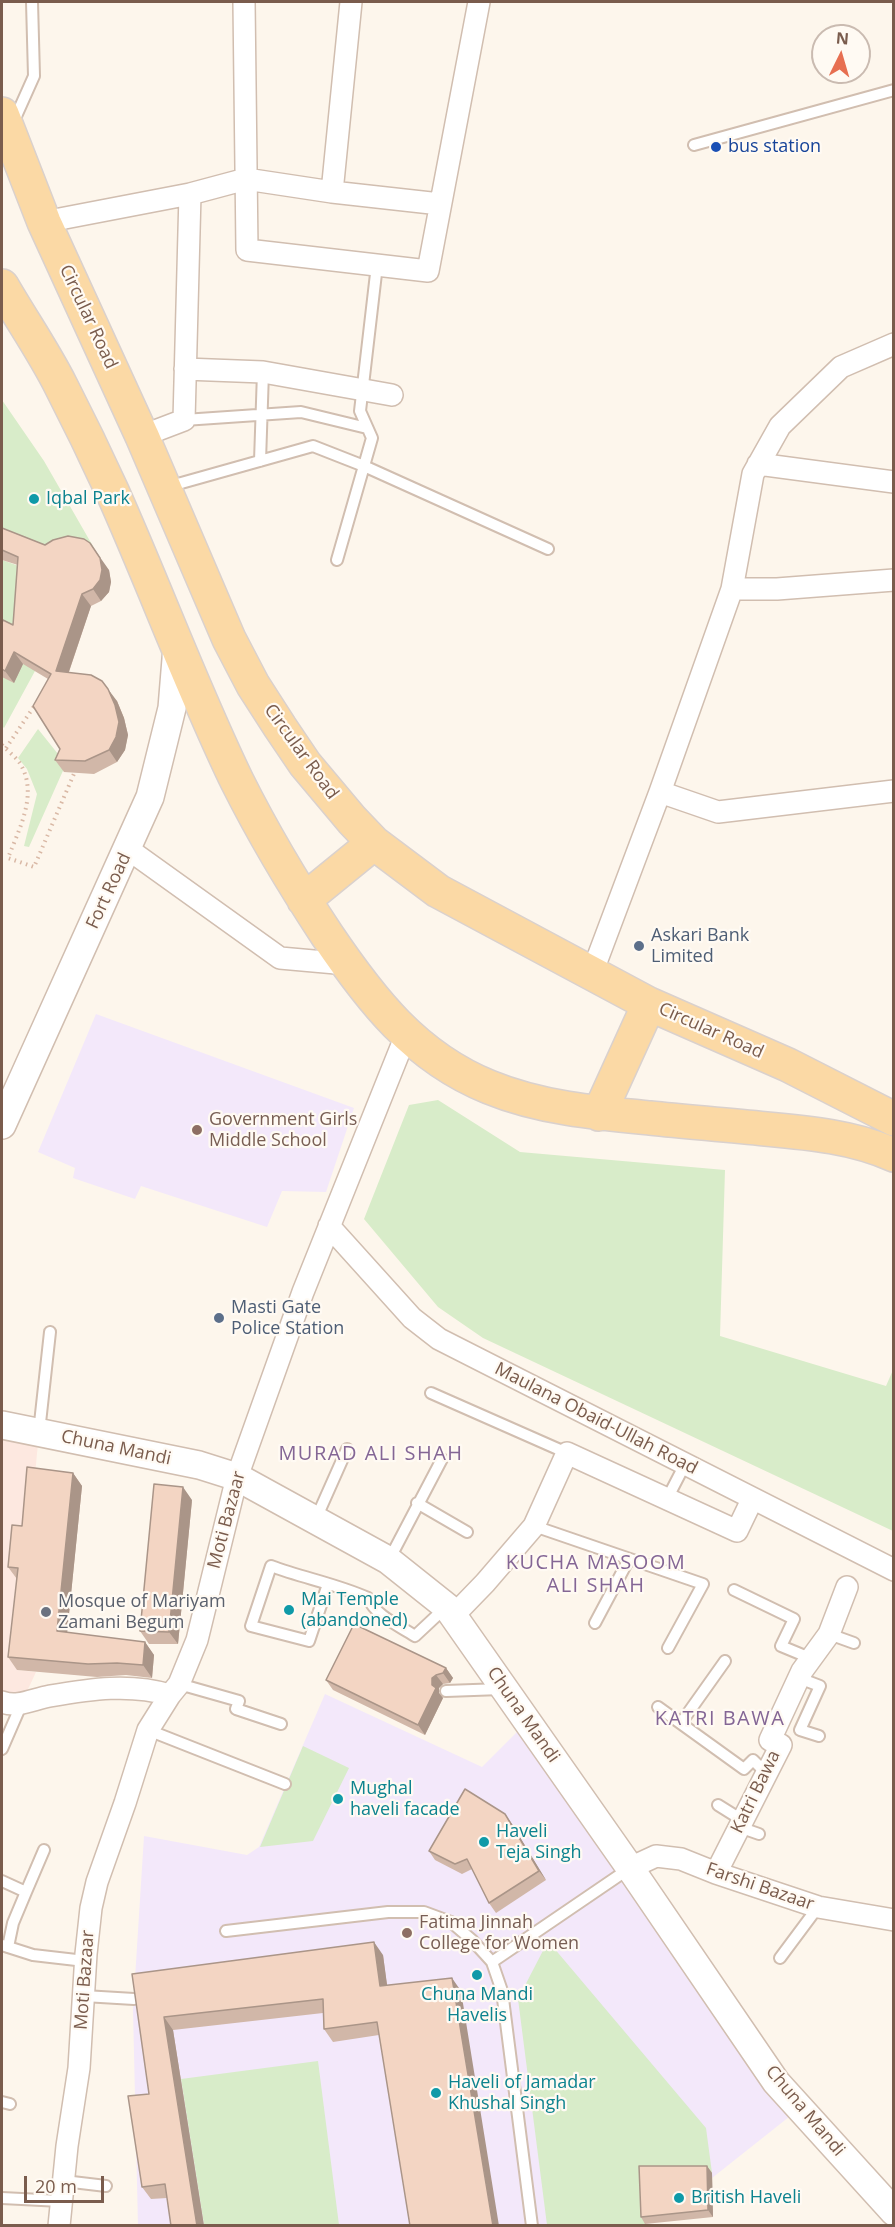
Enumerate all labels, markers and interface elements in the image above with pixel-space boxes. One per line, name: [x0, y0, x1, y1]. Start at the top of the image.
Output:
north arrow: [811, 24, 871, 84]
text: N: [835, 27, 850, 50]
place label: bus station: [728, 136, 821, 158]
marker: bus station: [709, 140, 723, 154]
street label: Circular Road: [54, 261, 122, 373]
place label: Iqbal Park: [46, 488, 130, 510]
marker: Iqbal Park: [27, 492, 41, 506]
street label: Circular Road: [259, 700, 343, 804]
street label: Fort Road: [82, 849, 136, 933]
place label: Askari Bank Limited: [651, 925, 749, 968]
marker: Askari Bank Limited: [632, 939, 646, 953]
street label: Circular Road: [655, 998, 767, 1064]
place label: Government Girls Middle School: [209, 1109, 357, 1152]
marker: Government Girls Middle School: [190, 1123, 204, 1137]
place label: Masti Gate Police Station: [231, 1297, 344, 1340]
marker: Masti Gate Police Station: [212, 1311, 226, 1325]
street label: Maulana Obaid-Ullah Road: [491, 1358, 701, 1480]
street label: Chuna Mandi: [59, 1426, 173, 1470]
district label: MURAD ALI SHAH: [278, 1442, 464, 1466]
street label: Moti Bazaar: [204, 1469, 250, 1571]
district label: KUCHA MASOOM ALI SHAH: [506, 1551, 686, 1598]
place label: Mai Temple (abandoned): [301, 1589, 408, 1632]
place label: Mosque of Mariyam Zamani Begum: [58, 1591, 226, 1634]
marker: Mai Temple (abandoned): [282, 1603, 296, 1617]
marker: Mosque of Mariyam Zamani Begum: [39, 1605, 53, 1619]
street label: Chuna Mandi: [482, 1663, 564, 1767]
district label: KATRI BAWA: [655, 1707, 785, 1731]
street label: Katri Bawa: [727, 1747, 785, 1837]
place label: Mughal haveli facade: [350, 1778, 460, 1820]
marker: Mughal haveli facade: [331, 1792, 345, 1806]
place label: Haveli Teja Singh: [496, 1821, 582, 1864]
marker: Haveli Teja Singh: [477, 1835, 491, 1849]
street label: Farshi Bazaar: [703, 1858, 817, 1916]
place label: Fatima Jinnah College for Women: [419, 1912, 579, 1954]
marker: Fatima Jinnah College for Women: [400, 1926, 414, 1940]
street label: Moti Bazaar: [71, 1929, 99, 2031]
marker: Chuna Mandi Havelis: [470, 1968, 484, 1982]
place label: Chuna Mandi Havelis: [421, 1984, 533, 2026]
street label: Chuna Mandi: [761, 2061, 849, 2161]
place label: Haveli of Jamadar Khushal Singh: [448, 2072, 596, 2114]
marker: Haveli of Jamadar Khushal Singh: [429, 2086, 443, 2100]
scale bar: [27, 2164, 106, 2202]
text: 20 m: [35, 2174, 77, 2198]
place label: British Haveli: [691, 2187, 801, 2209]
marker: British Haveli: [672, 2191, 686, 2205]

